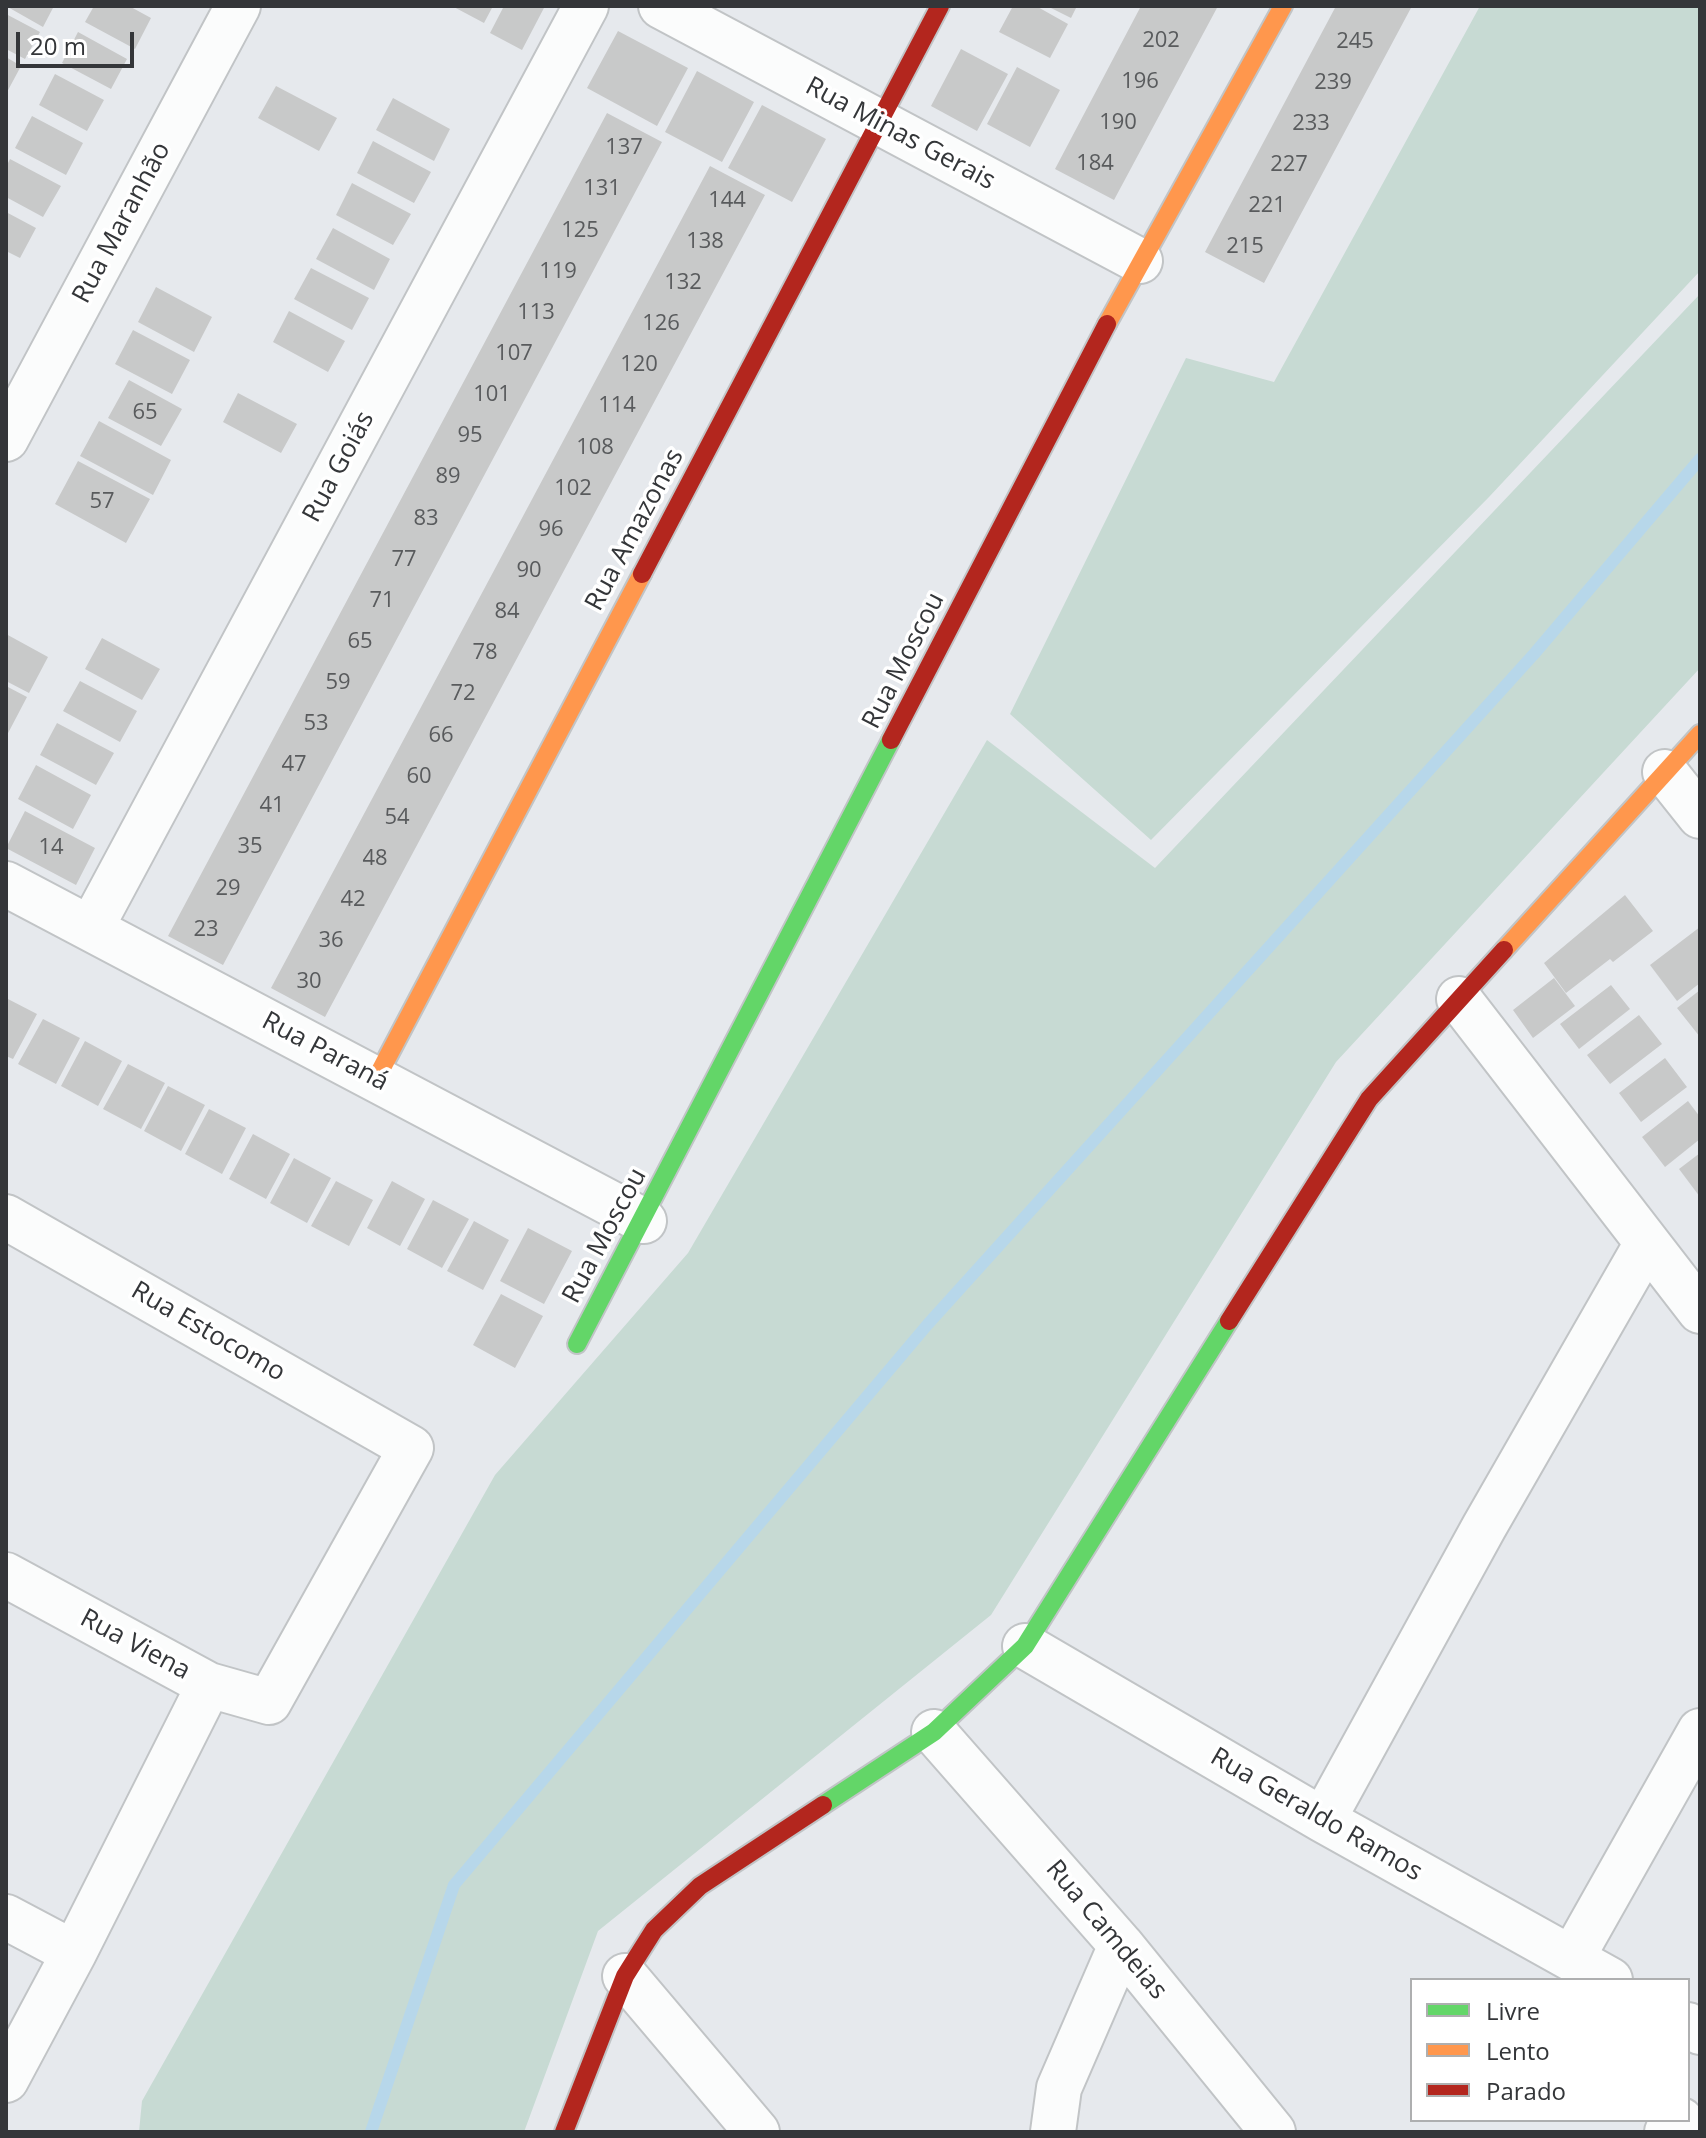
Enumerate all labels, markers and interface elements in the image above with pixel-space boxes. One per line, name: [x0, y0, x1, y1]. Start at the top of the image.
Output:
scale bar: [20, 16, 138, 66]
house number: 202: [1142, 28, 1180, 54]
text: 20 m: [30, 29, 86, 62]
house number: 245: [1336, 29, 1374, 55]
house number: 196: [1121, 69, 1159, 95]
house number: 239: [1314, 70, 1352, 96]
street label: Rua Minas Gerais: [800, 71, 1000, 197]
house number: 190: [1099, 110, 1137, 136]
house number: 233: [1292, 111, 1330, 137]
house number: 137: [605, 135, 643, 161]
street label: Rua Maranhão: [66, 137, 178, 309]
house number: 184: [1076, 151, 1114, 177]
house number: 227: [1270, 152, 1308, 178]
house number: 131: [583, 176, 621, 202]
house number: 144: [708, 188, 746, 214]
house number: 221: [1248, 193, 1286, 219]
house number: 125: [561, 218, 599, 244]
house number: 138: [686, 229, 724, 255]
house number: 215: [1226, 234, 1264, 260]
house number: 119: [539, 259, 577, 285]
house number: 132: [664, 270, 702, 296]
house number: 113: [517, 300, 555, 326]
house number: 126: [642, 311, 680, 337]
house number: 107: [495, 341, 533, 367]
house number: 120: [620, 352, 658, 378]
house number: 101: [473, 382, 511, 408]
house number: 114: [598, 393, 636, 419]
house number: 65: [132, 400, 158, 426]
street label: Rua Goiás: [297, 406, 381, 528]
house number: 95: [457, 423, 483, 449]
house number: 108: [576, 435, 614, 461]
street label: Rua Amazonas: [579, 444, 691, 616]
house number: 89: [435, 464, 461, 490]
house number: 102: [554, 476, 592, 502]
house number: 57: [89, 489, 115, 515]
house number: 83: [413, 506, 439, 532]
house number: 96: [538, 517, 564, 543]
house number: 77: [391, 547, 417, 573]
house number: 90: [516, 558, 542, 584]
house number: 71: [369, 588, 395, 614]
street label: Rua Moscou: [856, 588, 952, 734]
house number: 84: [494, 599, 520, 625]
house number: 65: [347, 629, 373, 655]
house number: 78: [472, 640, 498, 666]
house number: 59: [325, 670, 351, 696]
house number: 72: [450, 681, 476, 707]
house number: 53: [303, 711, 329, 737]
house number: 66: [428, 723, 454, 749]
house number: 47: [281, 752, 307, 778]
house number: 60: [406, 764, 432, 790]
house number: 41: [259, 793, 285, 819]
house number: 54: [384, 805, 410, 831]
house number: 35: [237, 834, 263, 860]
house number: 14: [38, 835, 64, 861]
house number: 48: [362, 846, 388, 872]
house number: 29: [215, 876, 241, 902]
house number: 42: [340, 887, 366, 913]
house number: 23: [193, 917, 219, 943]
house number: 36: [318, 928, 344, 954]
house number: 30: [296, 969, 322, 995]
street label: Rua Paraná: [256, 1006, 394, 1098]
street label: Rua Moscou: [556, 1163, 654, 1309]
street label: Rua Estocomo: [125, 1275, 291, 1389]
street label: Rua Viena: [75, 1603, 195, 1687]
street label: Rua Geraldo Ramos: [1205, 1742, 1427, 1888]
street label: Rua Camdeias: [1039, 1854, 1173, 2006]
legend: [1410, 1978, 1690, 2122]
text: Livre: [1486, 1994, 1540, 2027]
text: Lento: [1486, 2034, 1550, 2067]
text: Parado: [1486, 2074, 1566, 2107]

